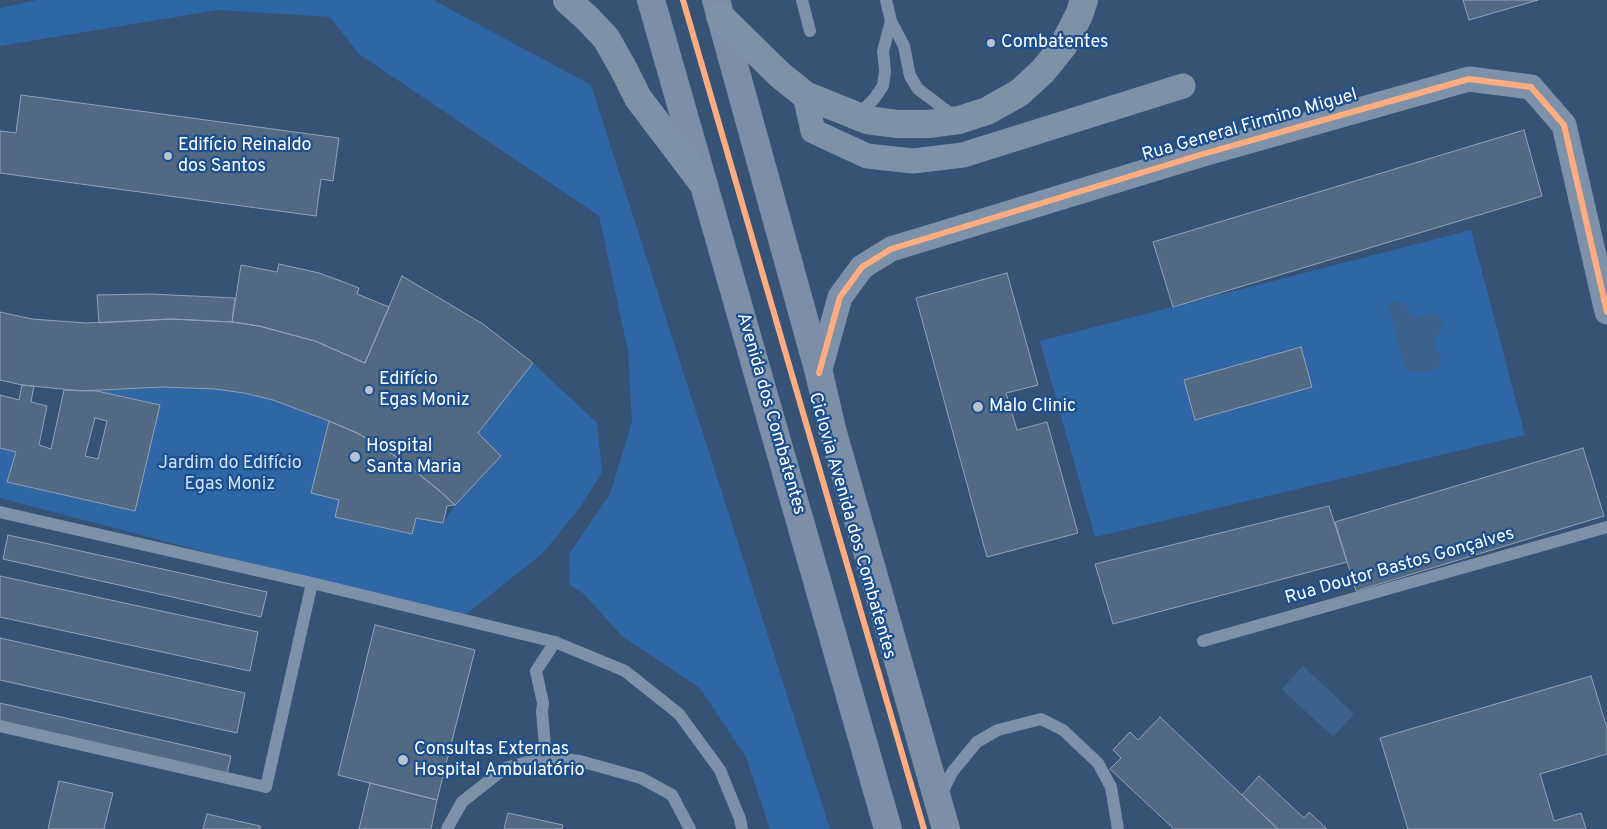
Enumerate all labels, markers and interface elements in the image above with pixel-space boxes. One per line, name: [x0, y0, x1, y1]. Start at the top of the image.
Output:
place label: Combatentes: [1001, 32, 1108, 54]
marker: Combatentes: [985, 37, 997, 49]
street label: Rua General Firmino Miguel: [1140, 85, 1360, 167]
place label: Edifício Reinaldo dos Santos: [178, 135, 312, 178]
marker: Edifício Reinaldo dos Santos: [162, 150, 174, 162]
street label: Avenida dos Combatentes: [731, 311, 809, 517]
place label: Edifício Egas Moniz: [379, 369, 470, 412]
marker: Edifício Egas Moniz: [363, 384, 375, 396]
street label: Ciclovia Avenida dos Combatentes: [803, 390, 899, 662]
place label: Malo Clinic: [989, 396, 1076, 418]
marker: Malo Clinic: [971, 400, 985, 414]
place label: Hospital Santa Maria: [366, 436, 461, 478]
marker: Hospital Santa Maria: [348, 450, 362, 464]
park label: Jardim do Edifício Egas Moniz: [158, 453, 302, 496]
street label: Rua Doutor Bastos Gonçalves: [1283, 524, 1517, 610]
place label: Consultas Externas Hospital Ambulatório: [414, 739, 585, 782]
marker: Consultas Externas Hospital Ambulatório: [396, 753, 410, 767]

